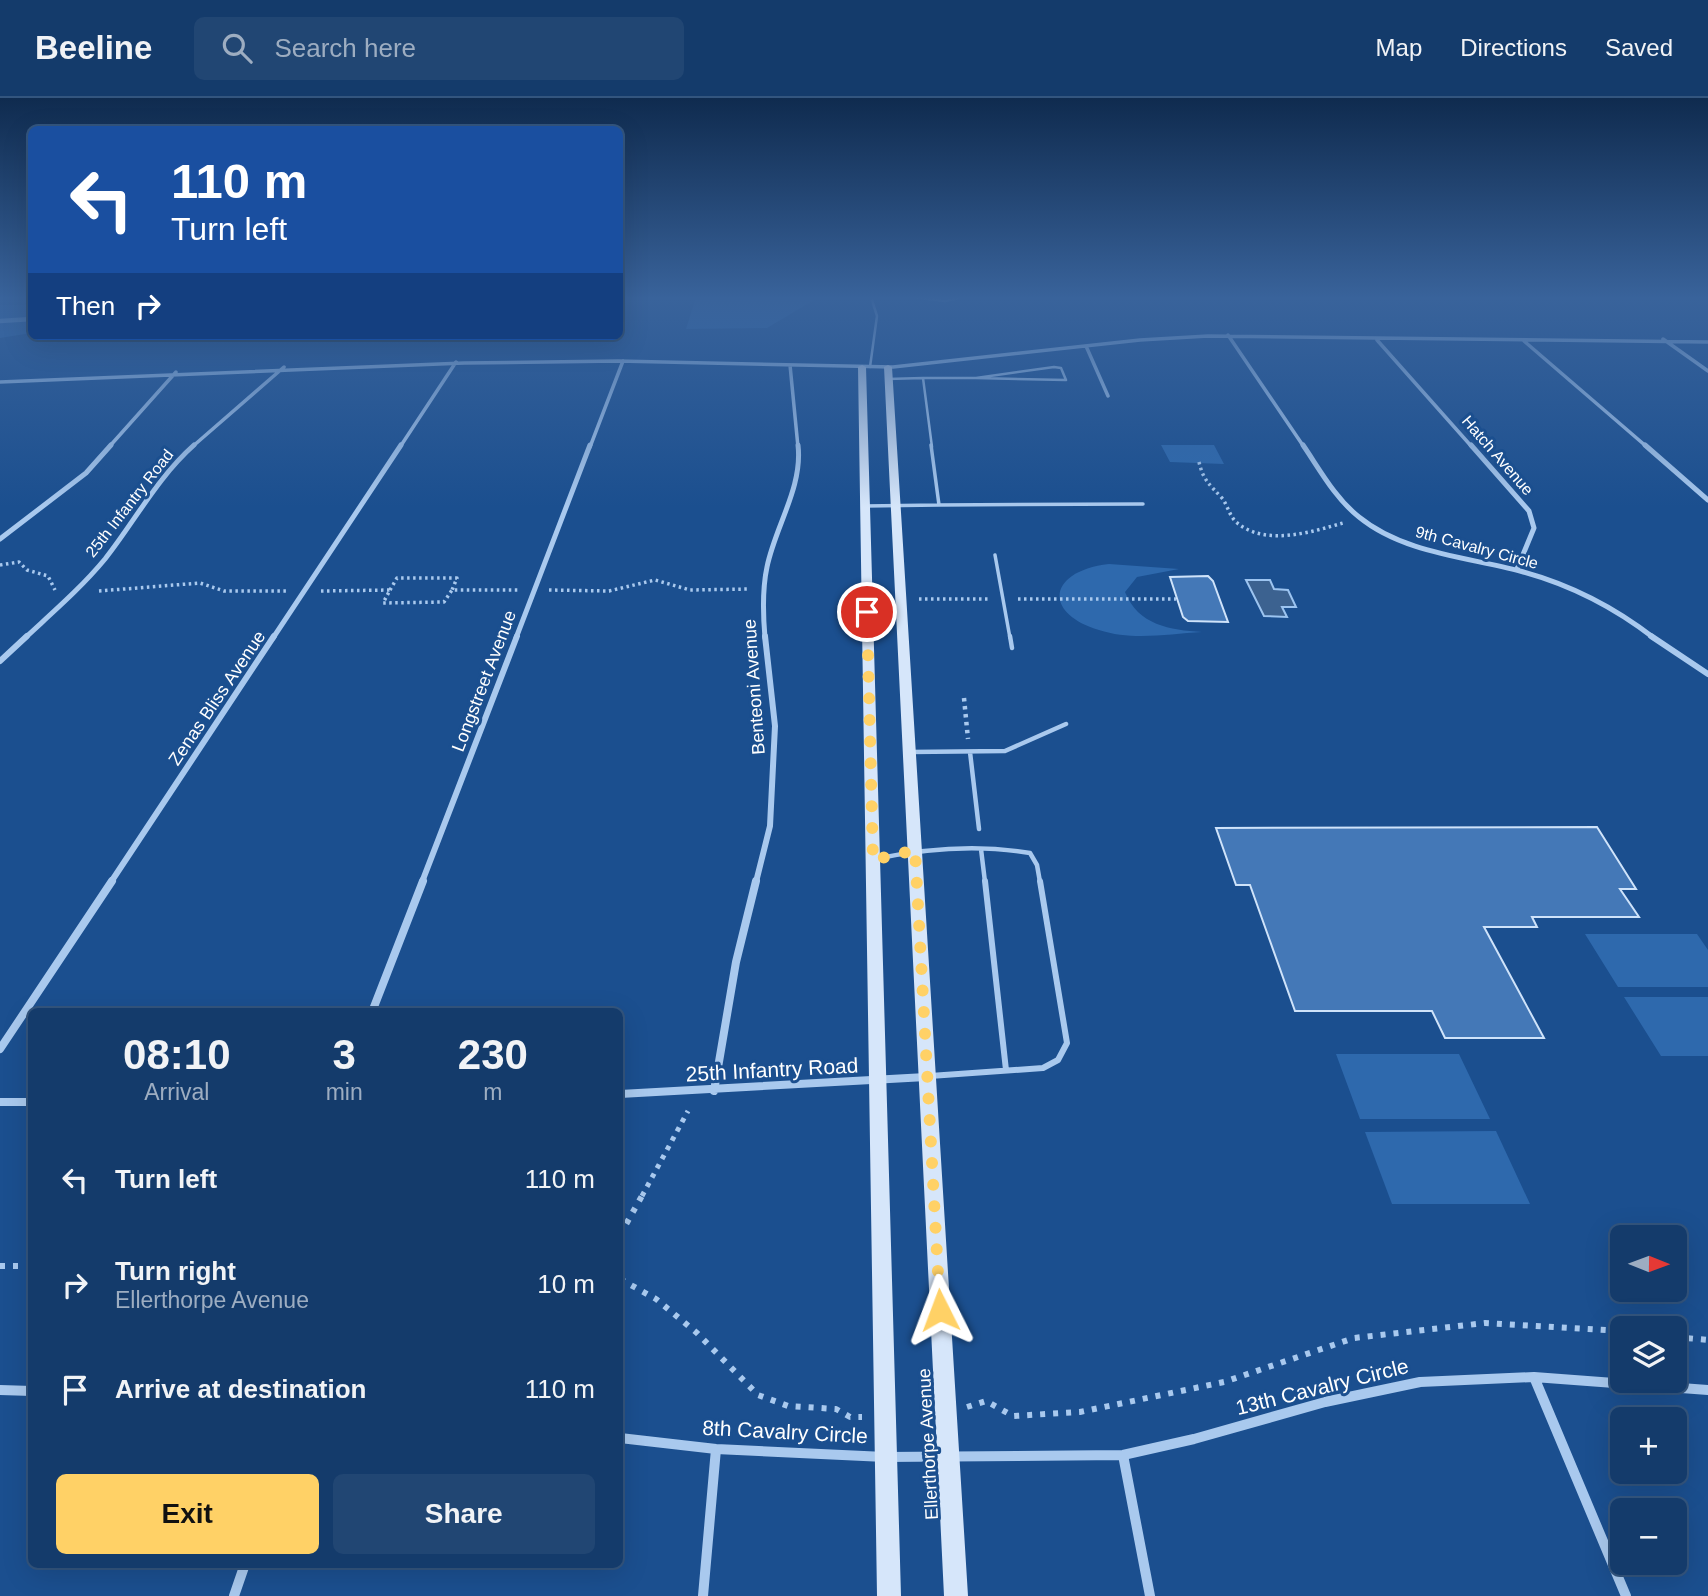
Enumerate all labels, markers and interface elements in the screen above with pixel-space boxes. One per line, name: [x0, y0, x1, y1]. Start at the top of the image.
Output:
search box: [194, 17, 684, 80]
text: Beeline: [35, 29, 152, 66]
icon: search: [218, 29, 256, 67]
text: Search here: [274, 33, 416, 63]
text: Map: [1376, 34, 1422, 61]
text: Directions: [1460, 34, 1567, 61]
text: Saved: [1605, 34, 1673, 61]
icon: left: [56, 154, 147, 245]
text: 110 m: [171, 154, 307, 208]
text: Turn left: [171, 211, 287, 247]
icon: right: [129, 287, 167, 325]
text: Then: [56, 291, 115, 321]
street label: Hatch Avenue: [1459, 412, 1537, 498]
street label: 25th Infantry Road: [82, 446, 177, 560]
street label: 9th Cavalry Circle: [1414, 523, 1540, 572]
pin: [837, 582, 897, 642]
icon: arrive: [848, 593, 886, 631]
street label: Longstreet Avenue: [448, 607, 520, 755]
street label: Benteoni Avenue: [739, 619, 769, 755]
street label: Zenas Bliss Avenue: [165, 627, 269, 769]
text: 08:10: [123, 1031, 231, 1078]
text: 3: [332, 1031, 356, 1078]
text: 230: [458, 1031, 528, 1078]
street label: 25th Infantry Road: [685, 1053, 859, 1086]
text: Arrival: [144, 1079, 209, 1105]
text: min: [326, 1079, 363, 1105]
text: m: [483, 1079, 502, 1105]
icon: left: [56, 1161, 94, 1199]
text: Turn left: [115, 1164, 217, 1194]
text: 110 m: [525, 1164, 595, 1194]
north arrow: [1610, 1225, 1687, 1302]
map controls: [1610, 1225, 1687, 1575]
text: Turn right: [115, 1256, 236, 1286]
icon: right: [56, 1266, 94, 1304]
text: 10 m: [537, 1269, 595, 1299]
position arrow: [903, 1273, 977, 1347]
text: Ellerthorpe Avenue: [115, 1287, 309, 1313]
button: layers: [1610, 1316, 1687, 1393]
street label: 13th Cavalry Circle: [1233, 1354, 1411, 1419]
street label: Ellerthorpe Avenue: [914, 1368, 942, 1520]
icon: arrive: [56, 1371, 94, 1409]
text: Arrive at destination: [115, 1374, 366, 1404]
text: 110 m: [525, 1374, 595, 1404]
button: +: [1610, 1407, 1687, 1484]
street label: 8th Cavalry Circle: [702, 1416, 868, 1447]
button: Exit: [56, 1474, 319, 1554]
button: Share: [333, 1474, 595, 1554]
button: −: [1610, 1498, 1687, 1575]

